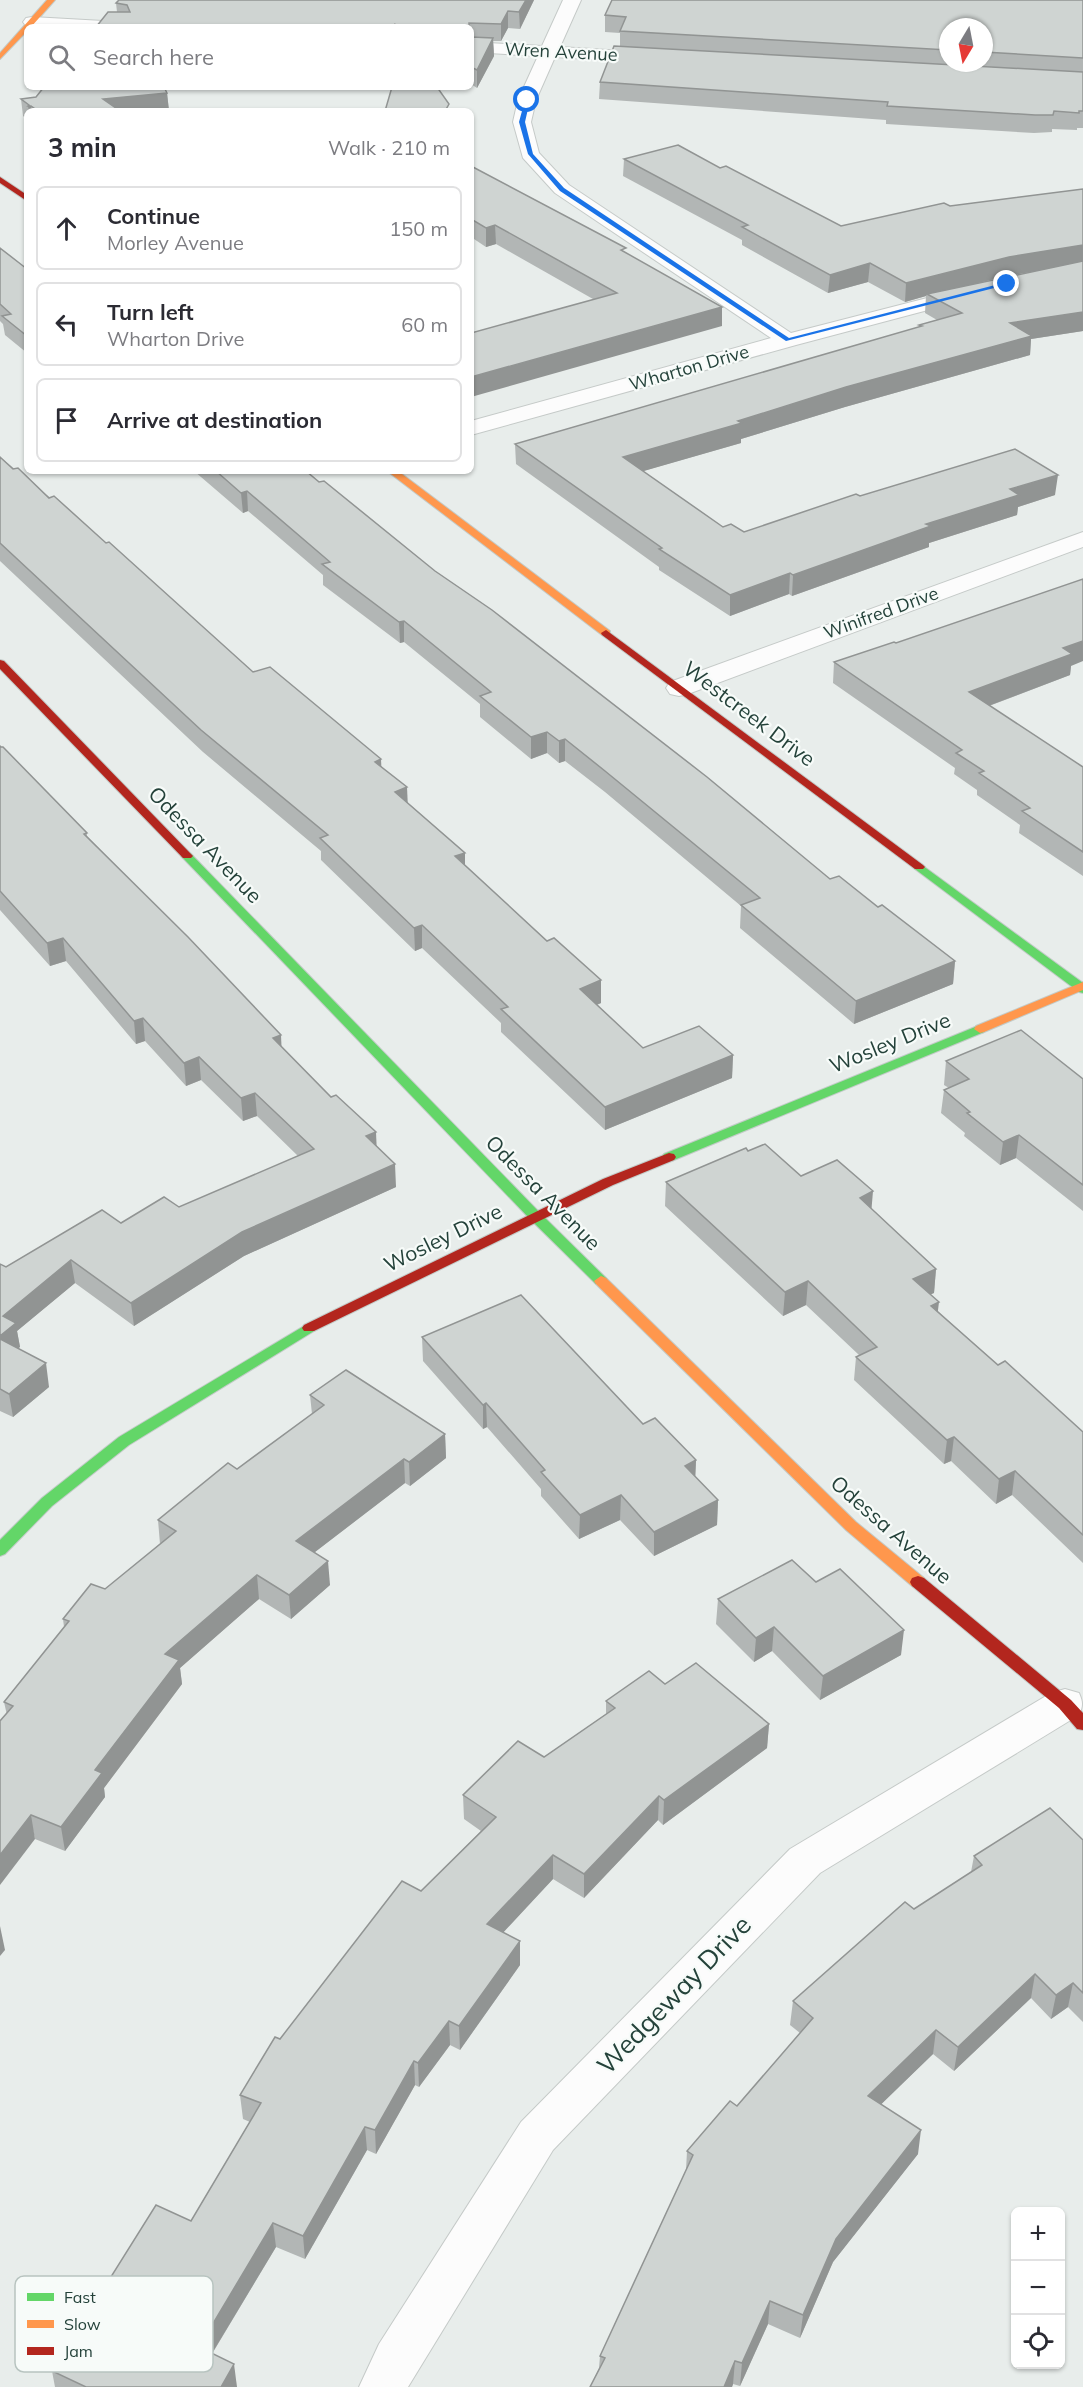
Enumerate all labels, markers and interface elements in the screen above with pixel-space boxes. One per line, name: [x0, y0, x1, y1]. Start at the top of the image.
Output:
north arrow: [939, 18, 993, 72]
search box: [24, 24, 474, 90]
street label: Wren Avenue: [504, 37, 618, 66]
icon: search: [45, 41, 78, 74]
text: Search here: [93, 43, 214, 71]
route start: [513, 86, 539, 112]
text: 3 min: [48, 131, 117, 164]
text: Walk · 210 m: [328, 135, 450, 160]
text: Continue: [107, 202, 200, 230]
icon: ahead: [50, 212, 83, 245]
text: 150 m: [389, 216, 448, 241]
text: Morley Avenue: [107, 230, 244, 255]
route end: [993, 270, 1019, 296]
text: Turn left: [107, 298, 194, 326]
icon: left: [50, 308, 83, 341]
text: 60 m: [401, 312, 448, 337]
text: Wharton Drive: [107, 326, 244, 351]
street label: Wharton Drive: [626, 339, 751, 396]
icon: arrive: [50, 404, 83, 437]
text: Arrive at destination: [107, 406, 322, 434]
street label: Winifred Drive: [820, 581, 941, 644]
street label: Westcreek Drive: [678, 655, 821, 771]
street label: Odessa Avenue: [143, 780, 268, 908]
street label: Wosley Drive: [825, 1006, 954, 1078]
street label: Odessa Avenue: [481, 1129, 607, 1255]
street label: Wosley Drive: [379, 1197, 506, 1277]
street label: Odessa Avenue: [826, 1469, 958, 1589]
street label: Wedgeway Drive: [590, 1908, 758, 2081]
map controls: [1011, 2207, 1065, 2369]
button: +: [1011, 2207, 1065, 2261]
button: −: [1011, 2261, 1065, 2315]
legend: [15, 2276, 213, 2372]
text: Fast: [64, 2287, 96, 2307]
text: Slow: [64, 2314, 101, 2334]
button: locate: [1011, 2315, 1065, 2369]
text: Jam: [64, 2341, 93, 2361]

